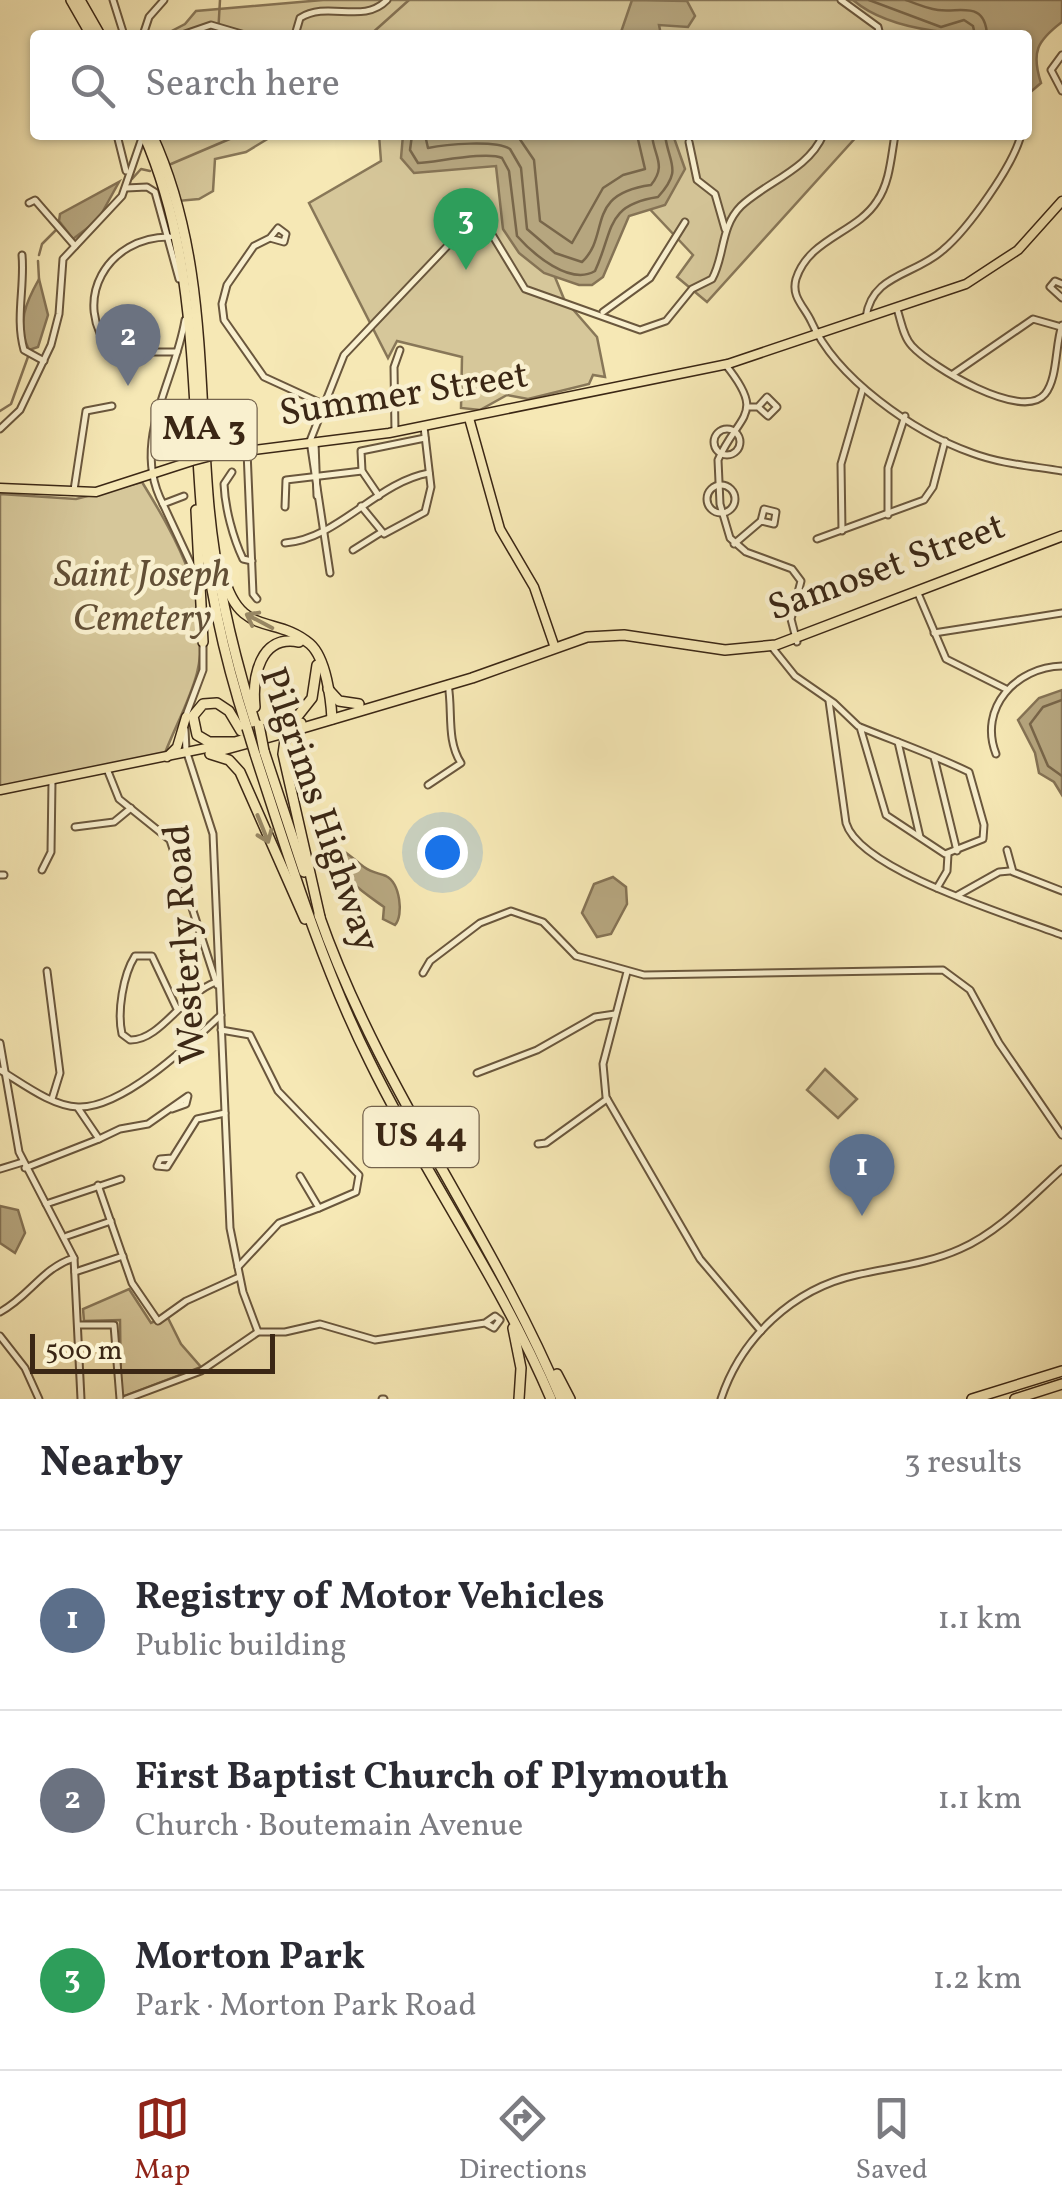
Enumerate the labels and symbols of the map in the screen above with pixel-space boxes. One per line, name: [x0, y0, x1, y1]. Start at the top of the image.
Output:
pin: 3: [434, 188, 498, 270]
pin: 2: [96, 304, 160, 386]
street label: Summer Street: [276, 350, 532, 442]
road number: MA 3: [152, 400, 256, 460]
street label: Samoset Street: [761, 502, 1013, 636]
park label: Saint Joseph Cemetery: [54, 550, 230, 647]
one-way arrow: [245, 611, 274, 630]
street label: Pilgrims Highway: [245, 661, 391, 959]
one-way arrow: [255, 813, 273, 843]
street label: Westerly Road: [152, 822, 222, 1066]
your location: [417, 827, 468, 878]
road number: US 44: [364, 1107, 478, 1167]
pin: 1: [830, 1134, 894, 1216]
scale bar: [30, 1329, 275, 1374]

